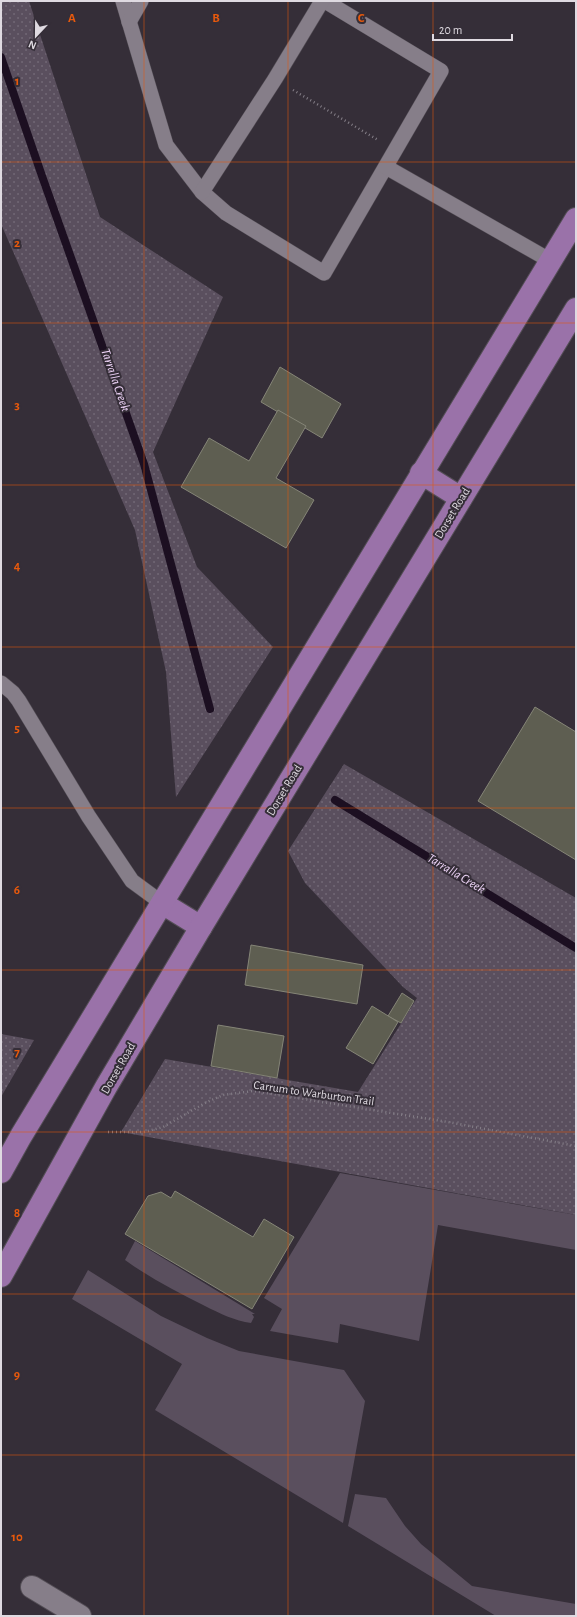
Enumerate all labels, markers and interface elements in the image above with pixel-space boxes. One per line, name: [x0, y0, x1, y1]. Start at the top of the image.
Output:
text: A: [68, 12, 76, 25]
text: B: [212, 12, 220, 25]
text: C: [358, 12, 365, 25]
north arrow: [16, 16, 56, 56]
scale bar: [433, 16, 512, 42]
text: 20 m: [439, 24, 462, 36]
text: N: [27, 38, 38, 51]
text: 1: [15, 75, 19, 88]
text: 2: [14, 237, 20, 250]
water label: Tarralla Creek: [98, 347, 132, 413]
text: 3: [14, 399, 20, 412]
street label: Dorset Road: [432, 485, 472, 541]
text: 4: [14, 560, 21, 573]
text: 5: [14, 722, 20, 735]
street label: Dorset Road: [264, 762, 304, 818]
water label: Tarralla Creek: [425, 852, 487, 896]
text: 6: [14, 884, 20, 897]
street label: Dorset Road: [99, 1040, 137, 1096]
text: 7: [14, 1046, 20, 1059]
street label: Carrum to Warburton Trail: [253, 1079, 375, 1107]
text: 8: [14, 1207, 20, 1220]
text: 9: [14, 1369, 20, 1382]
text: 10: [11, 1531, 23, 1544]

